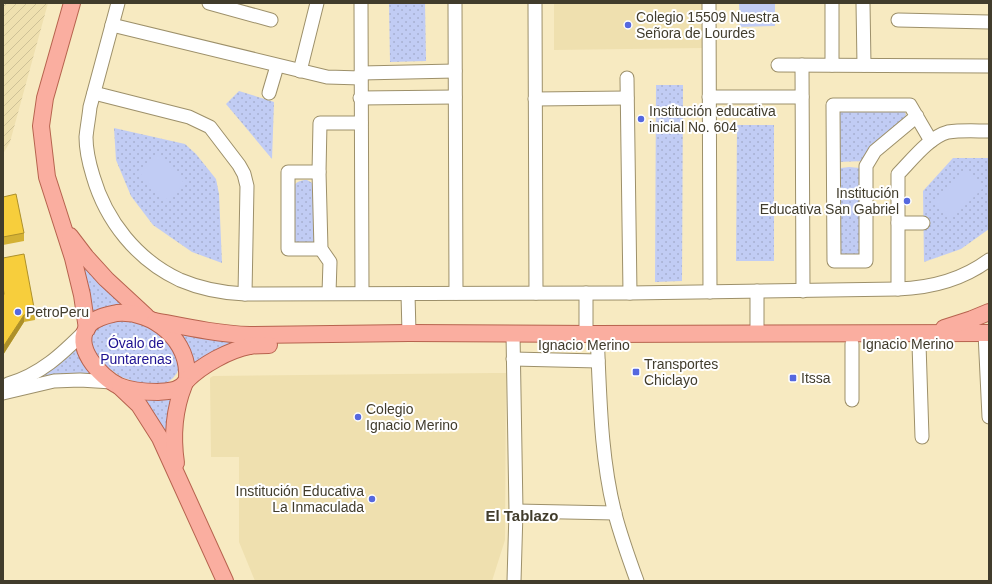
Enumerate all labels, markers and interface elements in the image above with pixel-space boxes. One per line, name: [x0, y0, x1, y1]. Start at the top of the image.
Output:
place label: Colegio 15509 Nuestra Señora de Lourdes: [636, 9, 779, 41]
marker: Colegio 15509 Nuestra Señora de Lourdes: [623, 20, 633, 30]
place label: Institución educativa inicial No. 604: [649, 103, 776, 135]
marker: Institución educativa inicial No. 604: [636, 114, 646, 124]
place label: Institución Educativa San Gabriel: [760, 185, 899, 217]
marker: Institución Educativa San Gabriel: [902, 196, 912, 206]
place label: PetroPeru: [26, 304, 89, 320]
marker: PetroPeru: [13, 307, 23, 317]
park label: Óvalo de Puntarenas: [100, 335, 172, 367]
street label: Ignacio Merino: [862, 336, 954, 352]
street label: Ignacio Merino: [538, 337, 630, 353]
place label: Transportes Chiclayo: [644, 356, 718, 388]
marker: Transportes Chiclayo: [631, 367, 641, 377]
place label: Itssa: [801, 370, 831, 386]
marker: Itssa: [788, 373, 798, 383]
place label: Colegio Ignacio Merino: [366, 401, 458, 433]
marker: Colegio Ignacio Merino: [353, 412, 363, 422]
place label: Institución Educativa La Inmaculada: [236, 483, 364, 515]
marker: Institución Educativa La Inmaculada: [367, 494, 377, 504]
district label: El Tablazo: [485, 507, 559, 524]

